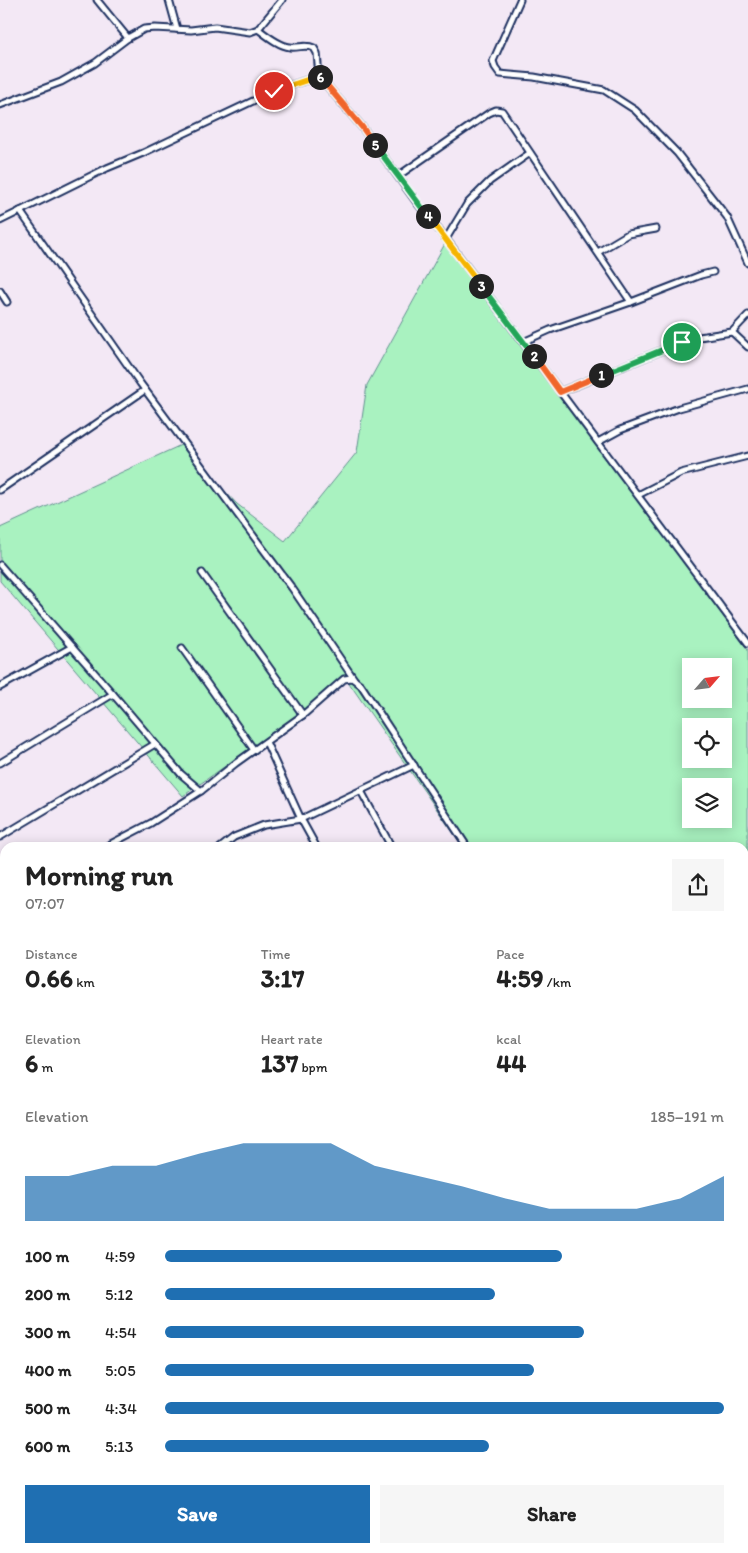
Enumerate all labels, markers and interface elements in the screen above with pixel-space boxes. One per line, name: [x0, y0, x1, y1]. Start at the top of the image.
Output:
pin: 6: [308, 64, 332, 90]
text: 6: [317, 69, 324, 86]
pin: [253, 70, 295, 112]
icon: check: [260, 77, 288, 105]
pin: 5: [362, 132, 388, 158]
text: 5: [372, 137, 379, 154]
pin: 4: [416, 204, 440, 228]
text: 4: [424, 208, 433, 225]
pin: 3: [468, 274, 494, 298]
text: 3: [478, 278, 485, 295]
pin: [661, 321, 703, 363]
icon: arrive: [668, 328, 696, 356]
pin: 2: [522, 344, 546, 368]
text: 2: [531, 348, 538, 365]
pin: 1: [588, 362, 614, 388]
text: 1: [598, 367, 605, 384]
north arrow: [682, 658, 732, 708]
map controls: [682, 658, 732, 828]
button: locate: [682, 718, 732, 768]
button: layers: [682, 778, 732, 828]
text: Morning run: [25, 858, 173, 892]
button: share: [672, 859, 724, 911]
text: 07:07: [25, 894, 65, 913]
text: Distance: [25, 946, 77, 963]
text: Time: [261, 946, 291, 963]
text: Pace: [496, 946, 524, 963]
text: 0.66: [25, 963, 73, 993]
text: 3:17: [261, 963, 304, 993]
text: 4:59: [496, 963, 544, 993]
text: km: [73, 974, 95, 991]
text: /km: [544, 974, 571, 991]
text: Elevation: [25, 1031, 81, 1048]
text: Heart rate: [261, 1031, 323, 1048]
text: kcal: [496, 1031, 521, 1048]
text: 6: [25, 1048, 38, 1078]
text: 137: [261, 1048, 298, 1078]
text: 44: [496, 1048, 526, 1078]
text: m: [38, 1059, 53, 1076]
text: bpm: [298, 1059, 327, 1076]
text: Elevation: [25, 1107, 89, 1126]
text: 185–191 m: [650, 1107, 724, 1126]
text: 100 m: [25, 1247, 69, 1266]
text: 4:59: [105, 1247, 135, 1266]
text: 200 m: [25, 1285, 70, 1304]
text: 5:12: [105, 1285, 133, 1304]
text: 300 m: [25, 1323, 71, 1342]
text: 4:54: [105, 1323, 137, 1342]
text: 400 m: [25, 1361, 71, 1380]
text: 5:05: [105, 1361, 136, 1380]
text: 500 m: [25, 1399, 70, 1418]
text: 4:34: [105, 1399, 137, 1418]
text: 600 m: [25, 1437, 70, 1456]
text: 5:13: [105, 1437, 133, 1456]
button: Save: [25, 1485, 370, 1543]
button: Share: [380, 1485, 724, 1543]

